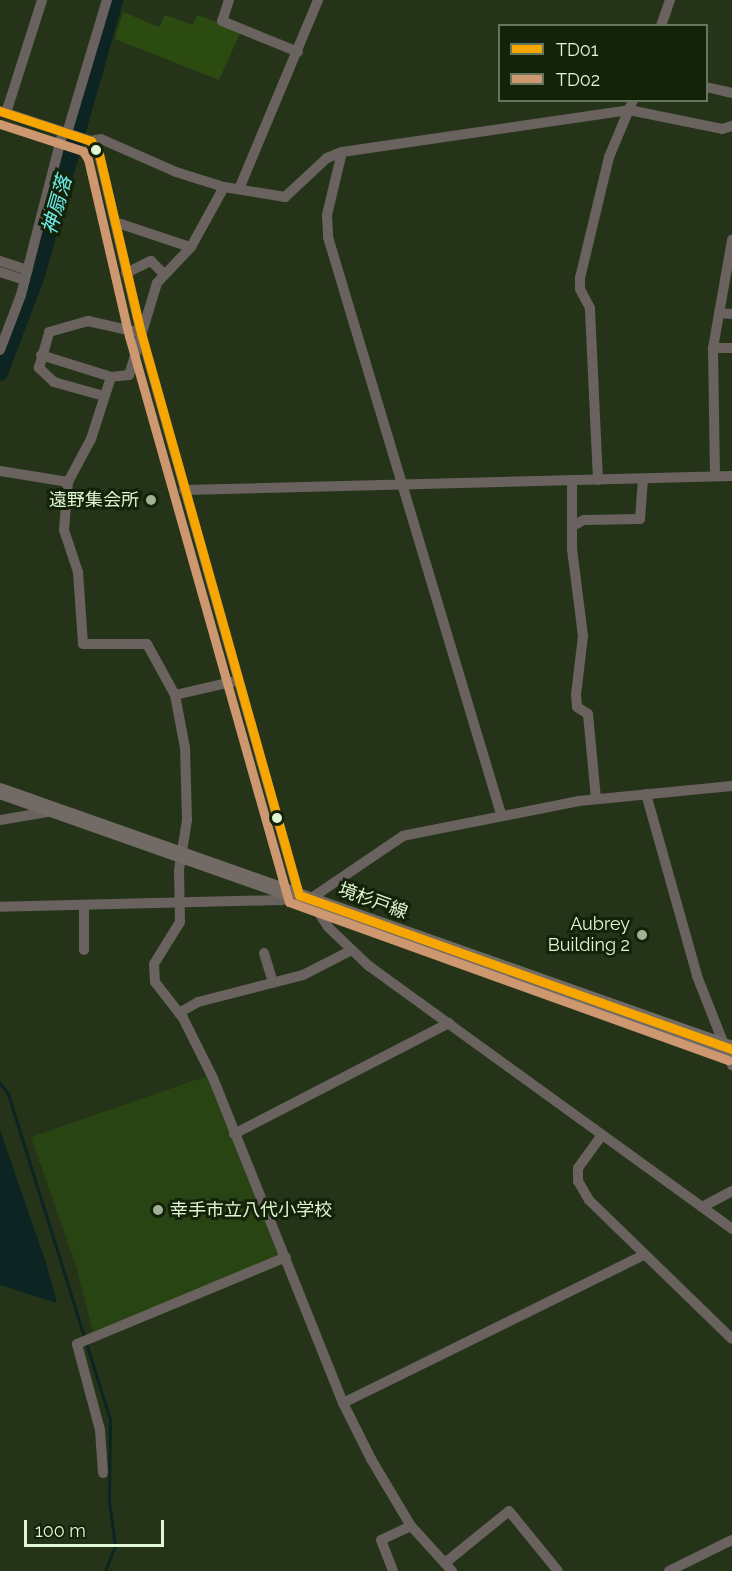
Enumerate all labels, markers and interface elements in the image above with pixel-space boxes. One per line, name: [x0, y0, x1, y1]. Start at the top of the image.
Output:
legend: [498, 24, 708, 102]
text: TD01: [556, 39, 599, 60]
text: TD02: [556, 69, 600, 90]
unlabelled marker: [90, 144, 102, 156]
water label: 神扇落: [37, 173, 77, 237]
place label: 遠野集会所: [49, 489, 139, 511]
marker: 遠野集会所: [144, 493, 158, 507]
unlabelled marker: [271, 812, 283, 824]
street label: 境杉戸線: [335, 879, 411, 923]
place label: Aubrey Building 2: [548, 914, 630, 956]
marker: Aubrey Building 2: [635, 928, 649, 942]
place label: 幸手市立八代小学校: [170, 1199, 332, 1221]
marker: 幸手市立八代小学校: [151, 1203, 165, 1217]
scale bar: [27, 1508, 166, 1546]
text: 100 m: [35, 1520, 86, 1541]

